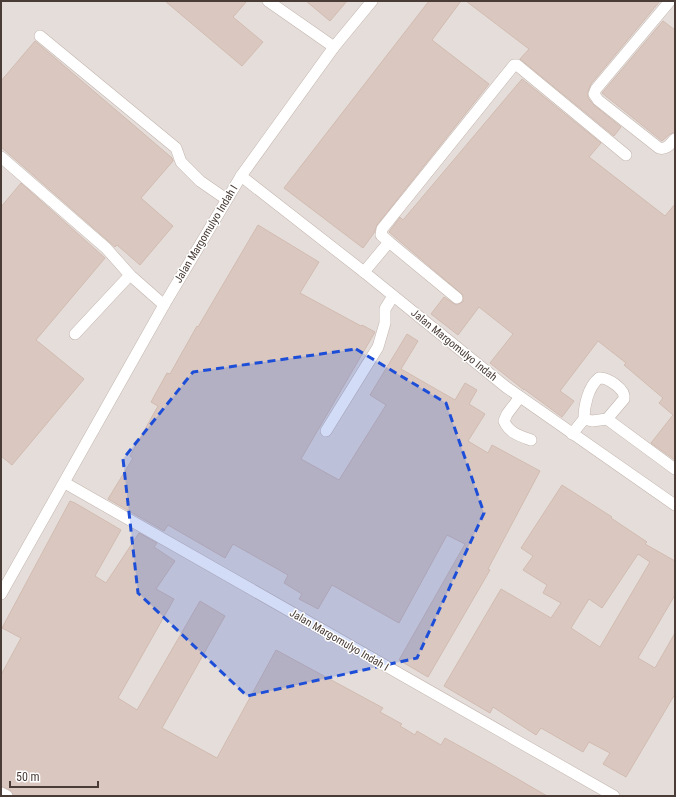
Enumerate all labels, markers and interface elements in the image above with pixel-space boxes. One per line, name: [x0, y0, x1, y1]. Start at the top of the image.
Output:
street label: Jalan Margomulyo Indah I: [172, 183, 240, 285]
street label: Jalan Margomulyo Indah: [408, 306, 500, 384]
street label: Jalan Margomulyo Indah I: [287, 606, 391, 674]
scale bar: [10, 763, 98, 789]
text: 50 m: [16, 770, 40, 784]

